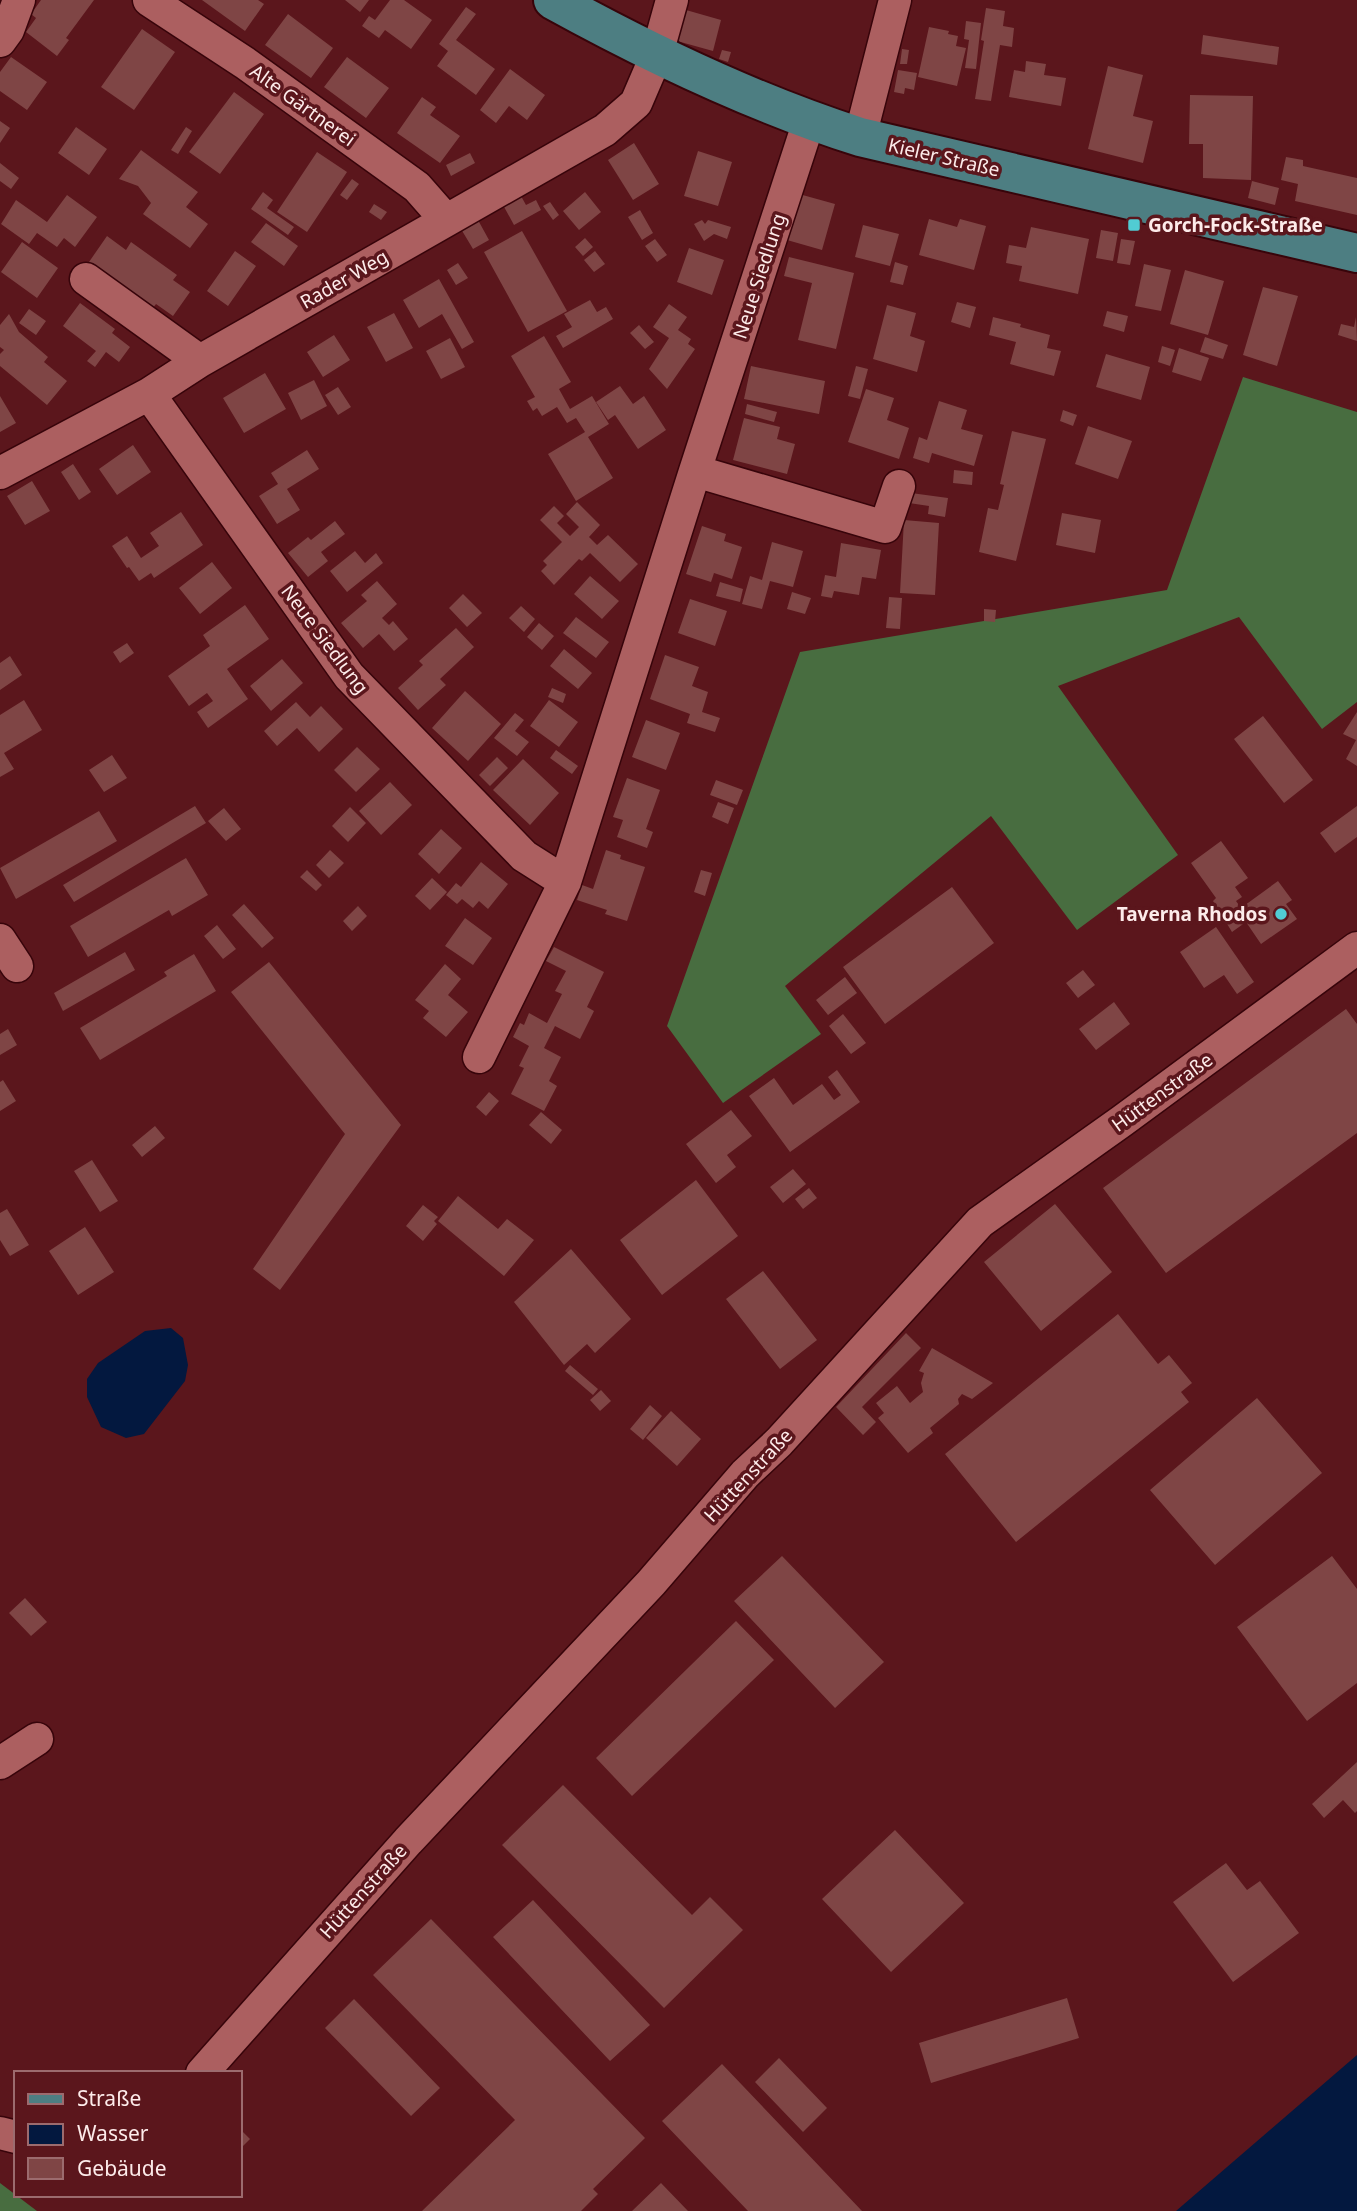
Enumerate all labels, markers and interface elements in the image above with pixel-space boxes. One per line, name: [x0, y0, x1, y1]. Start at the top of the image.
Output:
street label: Alte Gärtnerei: [245, 58, 361, 152]
street label: Kieler Straße: [886, 132, 1002, 182]
street label: Neue Siedlung: [726, 210, 792, 342]
place label: Gorch-Fock-Straße: [1148, 212, 1323, 238]
marker: Gorch-Fock-Straße: [1126, 217, 1142, 233]
street label: Rader Weg: [295, 243, 393, 315]
street label: Neue Siedlung: [275, 579, 375, 699]
place label: Taverna Rhodos: [1117, 901, 1267, 927]
marker: Taverna Rhodos: [1273, 906, 1289, 922]
street label: Hüttenstraße: [1106, 1047, 1218, 1137]
street label: Hüttenstraße: [698, 1423, 798, 1527]
street label: Hüttenstraße: [314, 1838, 412, 1944]
legend: [14, 2071, 242, 2197]
text: Straße: [77, 2084, 141, 2112]
text: Wasser: [77, 2119, 149, 2147]
text: Gebäude: [77, 2154, 167, 2182]

